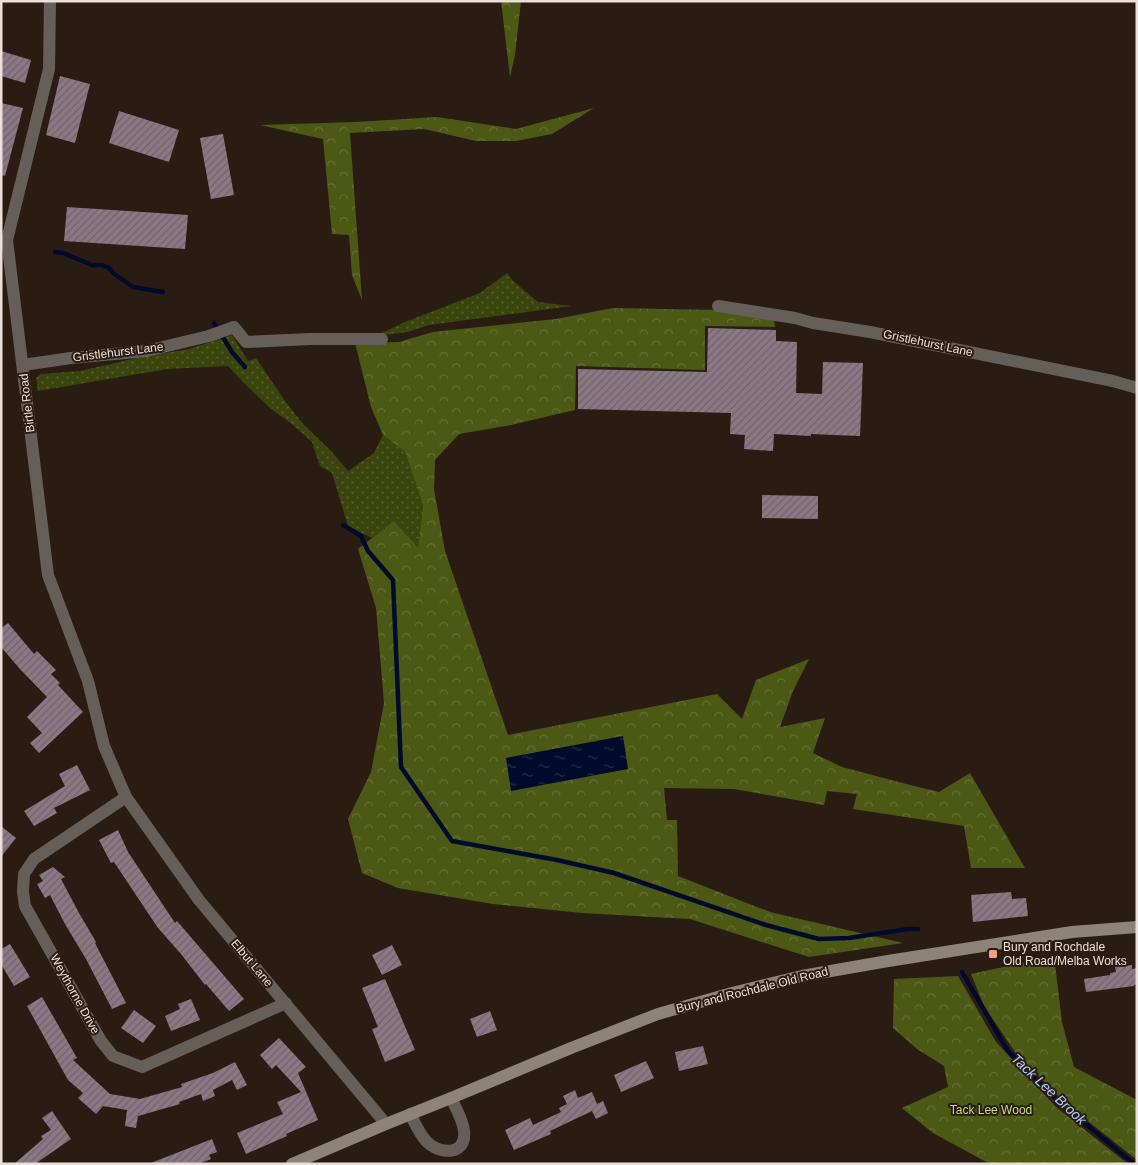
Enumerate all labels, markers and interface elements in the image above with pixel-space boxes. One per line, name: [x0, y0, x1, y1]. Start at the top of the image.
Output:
street label: Gristlehurst Lane: [882, 327, 974, 359]
street label: Gristlehurst Lane: [72, 339, 165, 365]
street label: Birtle Road: [16, 373, 38, 433]
street label: Elbut Lane: [228, 937, 276, 990]
place label: Bury and Rochdale Old Road/Melba Works: [1003, 940, 1127, 968]
marker: Bury and Rochdale Old Road/Melba Works: [987, 948, 999, 960]
street label: Weythorne Drive: [47, 952, 103, 1037]
street label: Bury and Rochdale Old Road: [675, 964, 829, 1016]
water label: Tack Lee Brook: [1008, 1050, 1091, 1129]
park label: Tack Lee Wood: [950, 1103, 1032, 1117]

